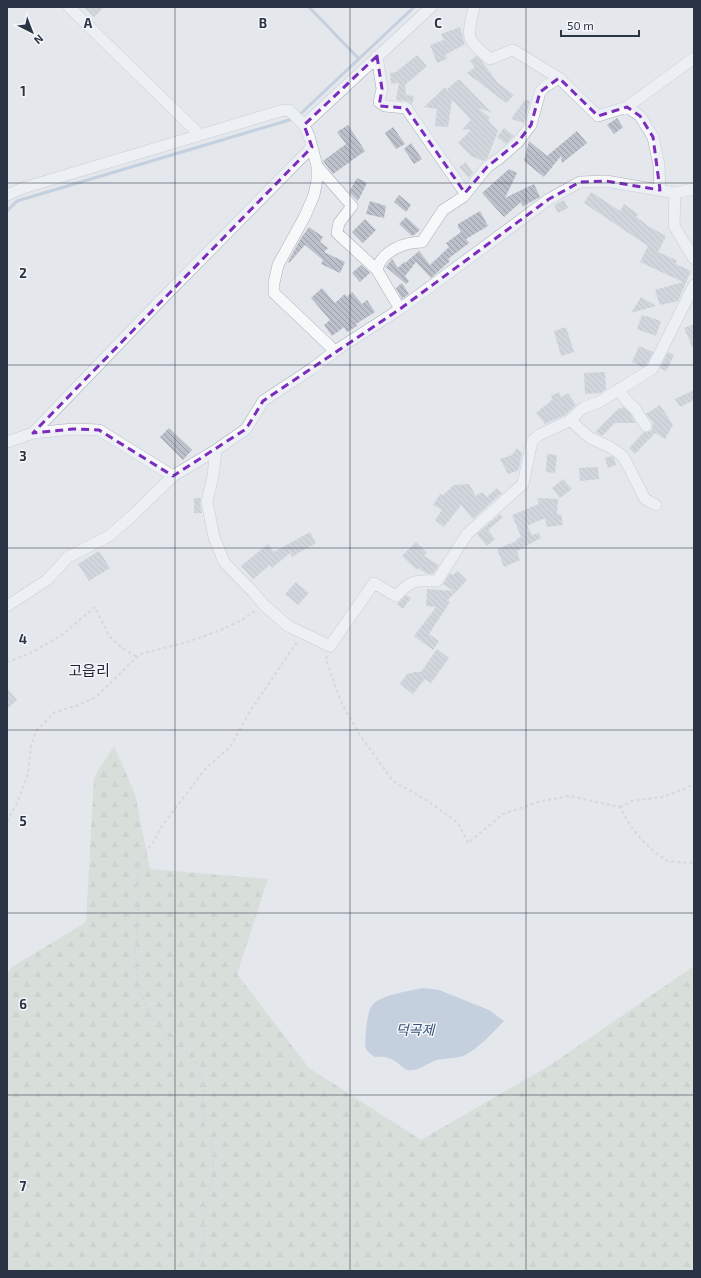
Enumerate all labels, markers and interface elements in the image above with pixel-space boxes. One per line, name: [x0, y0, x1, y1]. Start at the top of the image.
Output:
north arrow: [12, 12, 52, 52]
scale bar: [561, 12, 639, 38]
text: A: [84, 15, 93, 31]
text: B: [259, 15, 267, 31]
text: C: [434, 15, 442, 31]
text: 50 m: [567, 18, 594, 32]
text: N: [32, 32, 46, 47]
text: 1: [20, 83, 26, 99]
text: 2: [19, 265, 27, 281]
text: 3: [19, 448, 27, 464]
text: 4: [19, 631, 27, 647]
district label: 고읍리: [68, 661, 110, 679]
text: 5: [19, 813, 27, 829]
text: 6: [19, 996, 27, 1012]
water label: 덕곡제: [396, 1021, 436, 1038]
text: 7: [20, 1178, 27, 1194]

